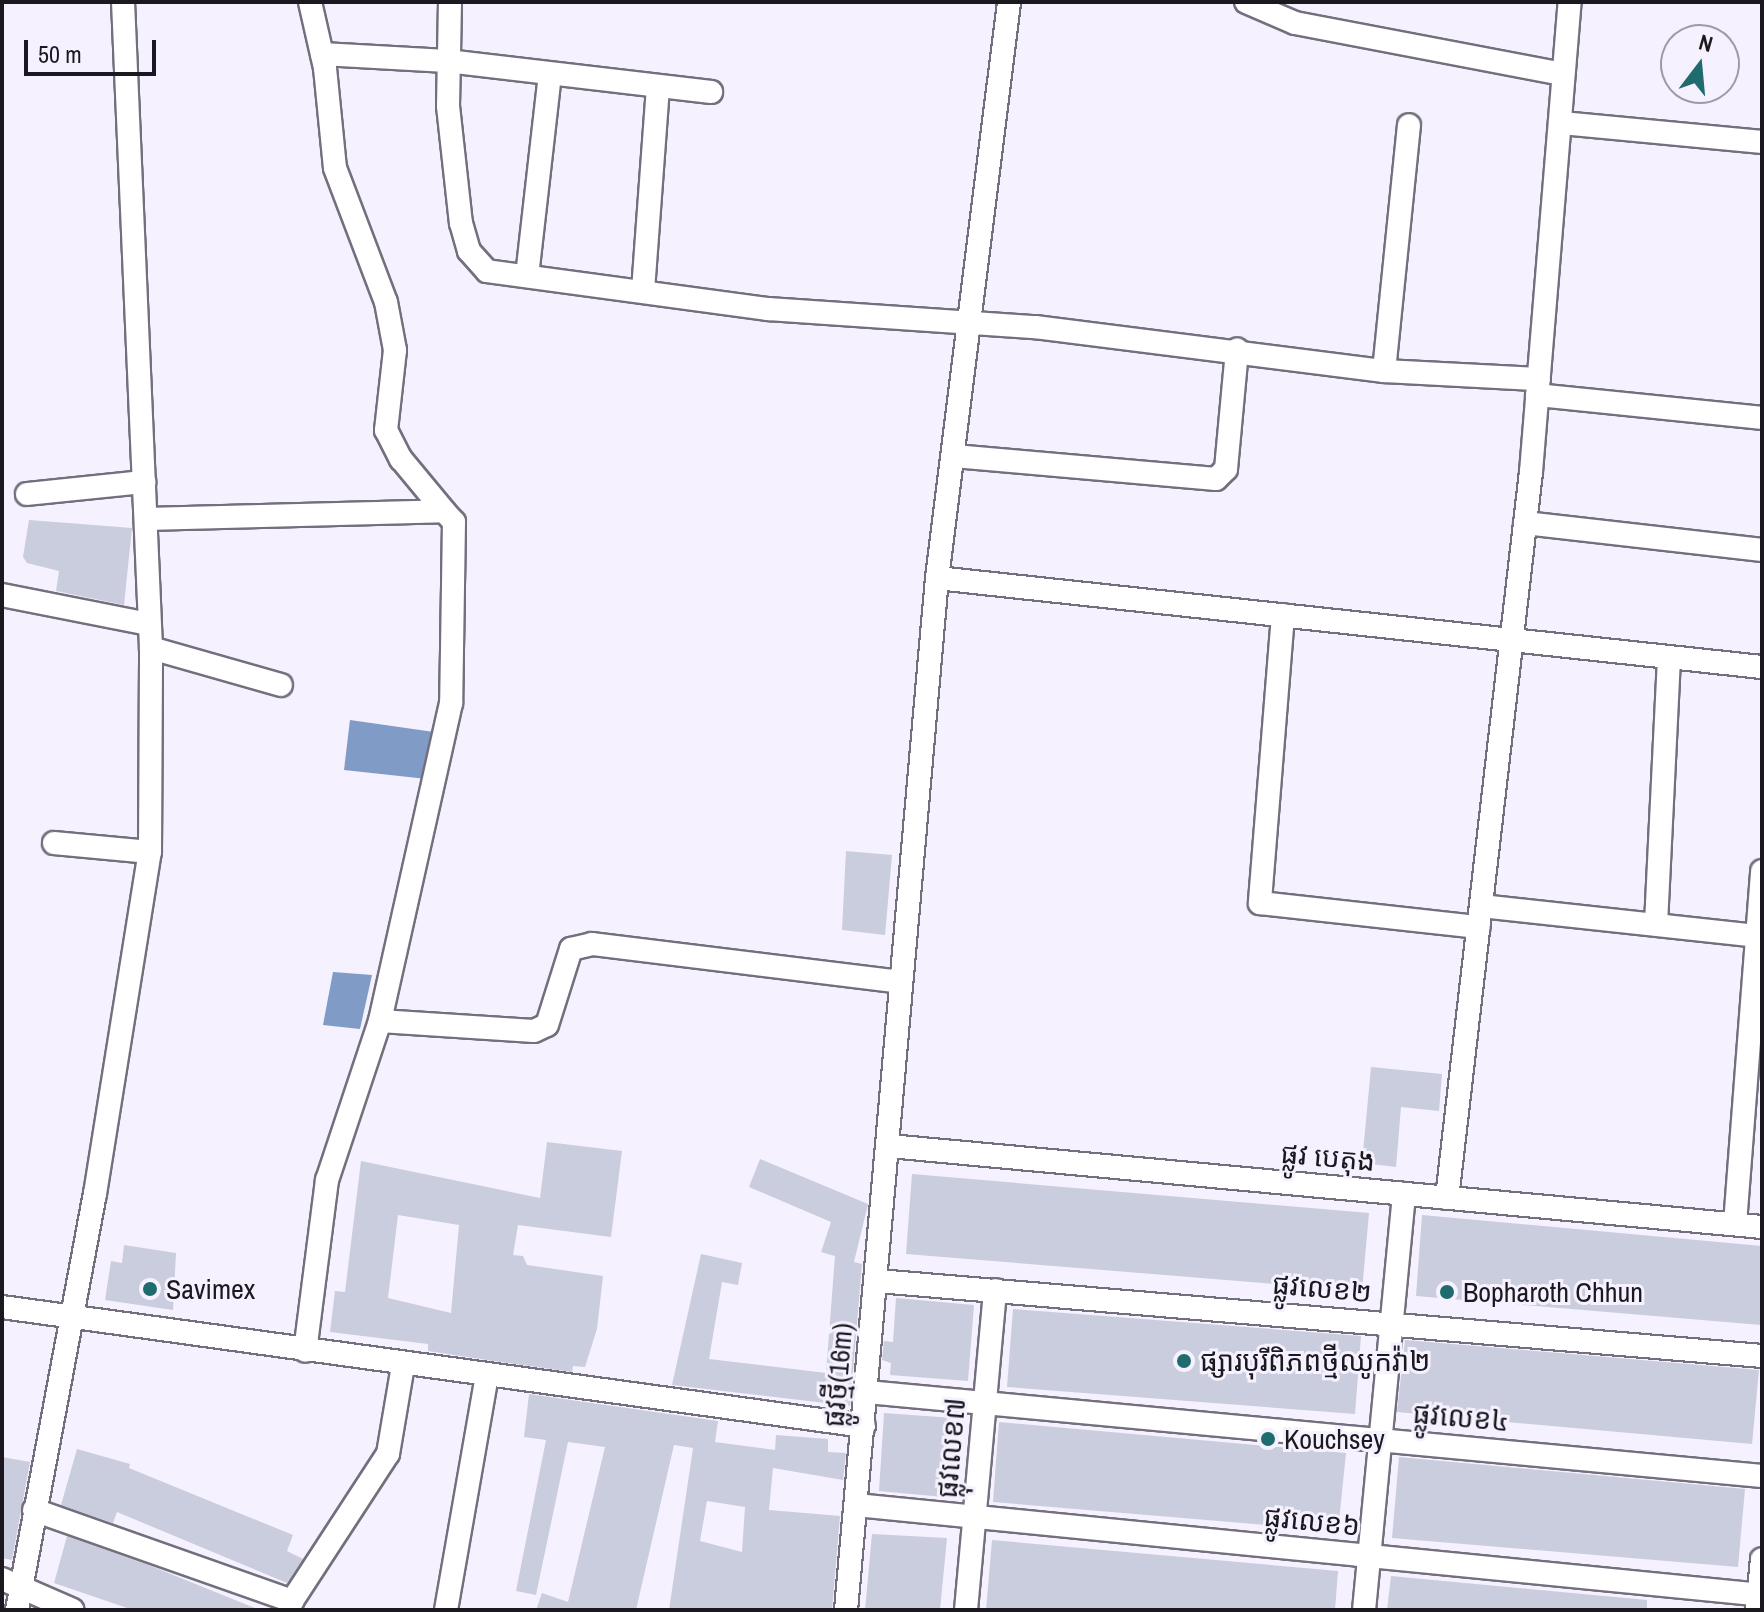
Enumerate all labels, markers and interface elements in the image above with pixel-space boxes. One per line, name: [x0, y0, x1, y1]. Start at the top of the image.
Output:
scale bar: [28, 24, 160, 74]
north arrow: [1660, 24, 1740, 104]
text: N: [1696, 27, 1716, 59]
text: 50 m: [38, 38, 82, 70]
street label: ផ្លូវ បេតុង: [1279, 1136, 1377, 1178]
street label: ផ្លូវលេខ២: [1271, 1267, 1373, 1309]
place label: Savimex: [166, 1272, 255, 1306]
place label: Bopharoth Chhun: [1463, 1275, 1643, 1309]
marker: Savimex: [141, 1280, 159, 1298]
marker: Bopharoth Chhun: [1438, 1283, 1456, 1301]
street label: ផ្លូវថ្មី(16m): [817, 1321, 859, 1429]
place label: ផ្សារបុរីពិភពថ្មីឈូកវ៉ា២: [1200, 1344, 1430, 1378]
marker: ផ្សារបុរីពិភពថ្មីឈូកវ៉ា២: [1175, 1352, 1193, 1370]
street label: ផ្លុវលេខ៧: [930, 1396, 972, 1500]
street label: ផ្លូវលេខ៤: [1411, 1396, 1511, 1438]
place label: Kouchsey: [1284, 1422, 1385, 1456]
marker: Kouchsey: [1259, 1430, 1277, 1448]
street label: ផ្លូវលេខ៦: [1262, 1499, 1362, 1543]

